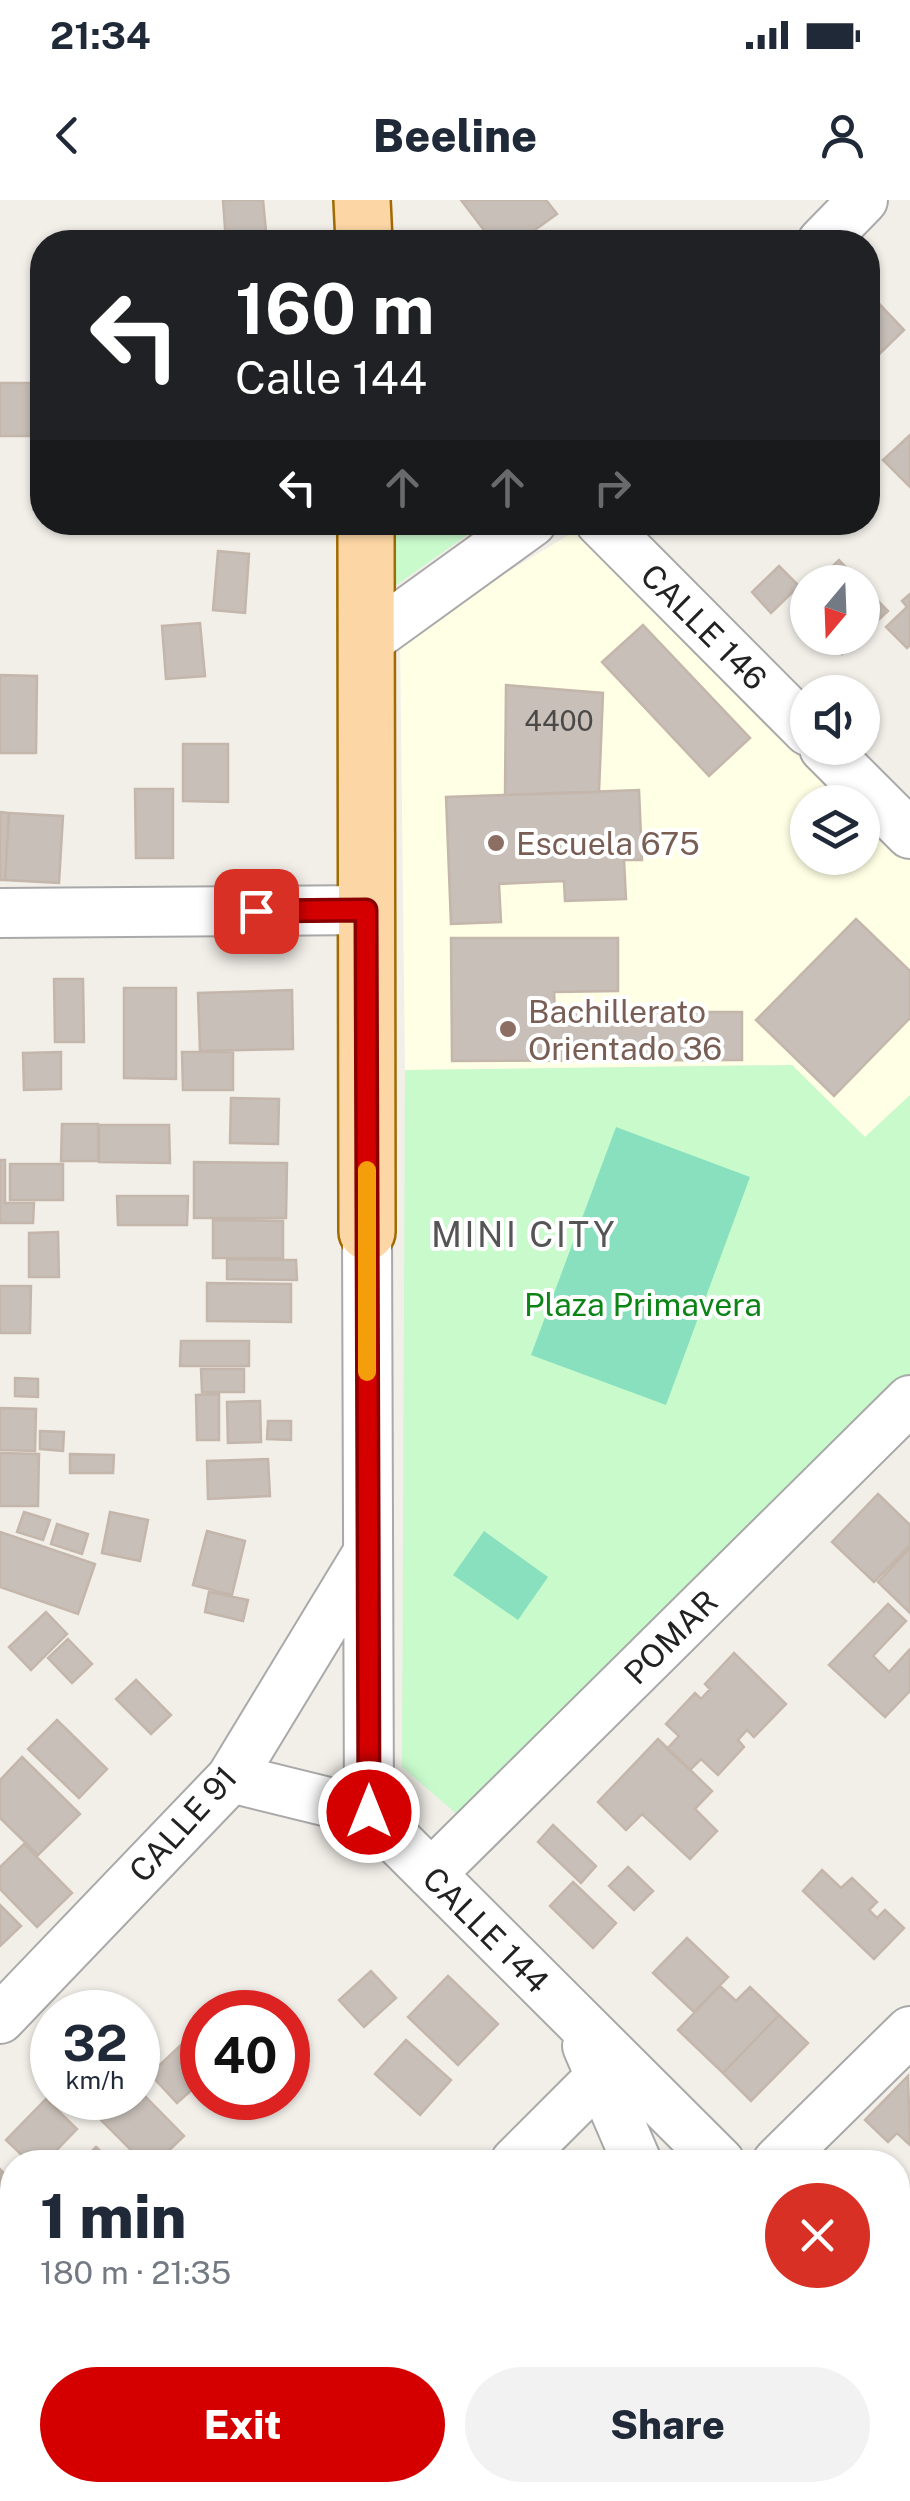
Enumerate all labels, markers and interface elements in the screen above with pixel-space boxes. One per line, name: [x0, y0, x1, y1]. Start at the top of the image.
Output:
text: 21:34: [50, 13, 151, 58]
icon: back: [40, 108, 95, 163]
icon: person: [815, 108, 870, 163]
text: Beeline: [373, 109, 537, 162]
text: 160 m: [235, 267, 435, 350]
icon: left: [70, 270, 200, 400]
text: Calle 144: [235, 351, 427, 404]
icon: left: [270, 460, 325, 515]
icon: ahead: [375, 460, 430, 515]
icon: ahead: [480, 460, 535, 515]
icon: right: [585, 460, 640, 515]
street label: CALLE 146: [634, 557, 774, 697]
north arrow: [790, 565, 880, 655]
map controls: [790, 565, 880, 875]
button: sound: [790, 675, 880, 765]
house number: 4400: [524, 704, 594, 737]
button: layers: [790, 785, 880, 875]
place label: Escuela 675: [516, 825, 700, 862]
marker: Escuela 675: [485, 832, 507, 854]
pin: [214, 869, 299, 954]
icon: arrive: [229, 884, 284, 939]
place label: Bachillerato Orientado 36: [528, 993, 722, 1067]
marker: Bachillerato Orientado 36: [497, 1018, 519, 1040]
district label: MINI CITY: [431, 1214, 617, 1255]
park label: Plaza Primavera: [524, 1286, 762, 1323]
street label: POMAR: [617, 1583, 725, 1691]
street label: CALLE 91: [122, 1759, 244, 1889]
position arrow: [317, 1760, 421, 1864]
street label: CALLE 144: [416, 1860, 556, 2000]
speed limit sign: 40: [180, 1990, 310, 2120]
text: 32: [62, 2013, 128, 2072]
text: km/h: [66, 2065, 124, 2095]
text: 1 min: [40, 2181, 187, 2252]
button: close: [765, 2183, 870, 2288]
text: 180 m · 21:35: [40, 2254, 231, 2291]
button: Exit: [40, 2367, 445, 2482]
button: Share: [465, 2367, 870, 2482]

